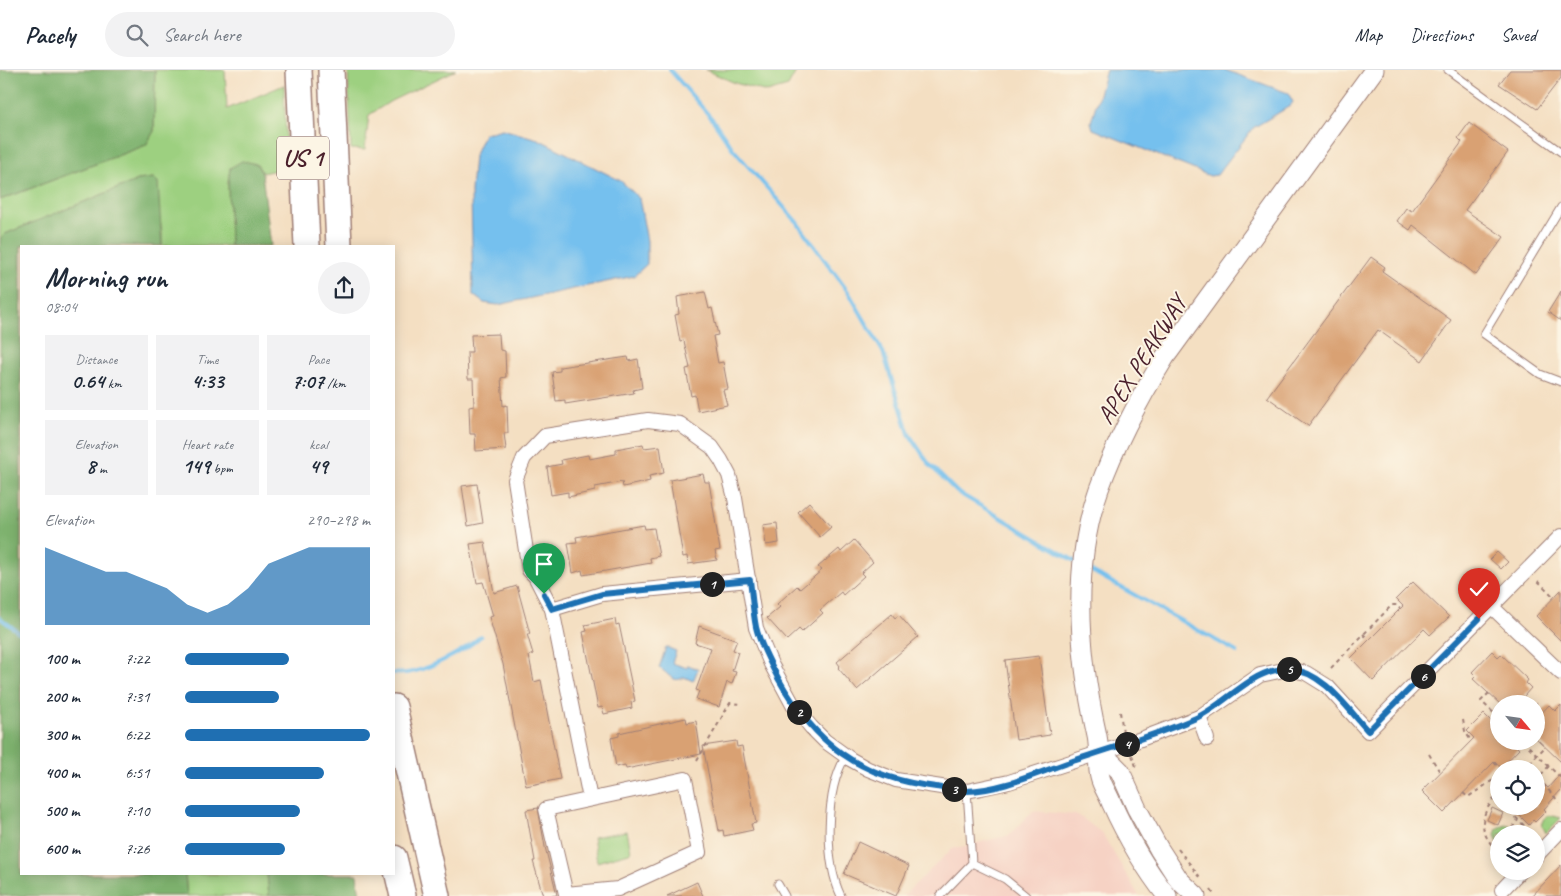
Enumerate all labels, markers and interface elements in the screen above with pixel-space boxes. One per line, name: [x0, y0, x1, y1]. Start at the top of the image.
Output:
search box: [105, 12, 455, 57]
text: Pacely: [25, 20, 75, 50]
icon: search: [123, 21, 151, 49]
text: Search here: [163, 23, 241, 47]
text: Map: [1355, 24, 1382, 46]
text: Directions: [1410, 24, 1473, 46]
text: Saved: [1501, 24, 1536, 46]
road number: US 1: [277, 136, 329, 180]
text: Morning run: [45, 260, 167, 295]
button: share: [318, 262, 370, 314]
street label: APEX PEAKWAY: [1089, 286, 1196, 430]
text: 08:04: [45, 297, 77, 317]
text: Distance: [76, 351, 117, 368]
text: Time: [197, 351, 218, 368]
text: Pace: [308, 351, 329, 368]
text: 0.64: [71, 368, 104, 394]
text: 4:33: [191, 368, 224, 394]
text: 7:07: [291, 368, 324, 394]
text: km: [104, 375, 122, 392]
text: /km: [324, 375, 346, 392]
text: Elevation: [75, 436, 118, 453]
text: Heart rate: [182, 436, 233, 453]
text: kcal: [309, 436, 328, 453]
text: 8: [86, 453, 96, 479]
text: 149: [182, 453, 210, 479]
text: 49: [309, 453, 328, 479]
text: m: [96, 460, 107, 477]
text: bpm: [210, 460, 233, 477]
text: Elevation: [45, 510, 94, 530]
text: 290–298 m: [307, 510, 370, 530]
pin: [523, 543, 565, 594]
icon: arrive: [530, 550, 558, 578]
pin: [1458, 568, 1500, 619]
pin: 1: [700, 572, 724, 596]
icon: check: [1465, 575, 1493, 603]
text: 1: [709, 576, 716, 593]
text: 100 m: [45, 649, 80, 669]
text: 7:22: [125, 649, 150, 669]
pin: 5: [1276, 656, 1302, 682]
text: 5: [1286, 661, 1293, 678]
pin: 6: [1410, 664, 1436, 688]
text: 6: [1420, 668, 1427, 685]
text: 200 m: [45, 687, 80, 707]
text: 7:31: [125, 687, 150, 707]
north arrow: [1490, 695, 1545, 750]
map controls: [1490, 695, 1545, 880]
pin: 2: [786, 700, 812, 724]
text: 2: [796, 704, 803, 721]
text: 300 m: [45, 725, 80, 745]
text: 6:22: [125, 725, 150, 745]
pin: 4: [1114, 732, 1140, 756]
text: 4: [1124, 736, 1131, 753]
button: locate: [1490, 760, 1545, 815]
text: 400 m: [45, 763, 80, 783]
text: 6:51: [125, 763, 150, 783]
pin: 3: [942, 776, 966, 802]
text: 3: [951, 781, 958, 798]
text: 500 m: [45, 801, 79, 821]
text: 7:10: [125, 801, 150, 821]
button: layers: [1490, 825, 1545, 880]
text: 600 m: [45, 839, 80, 859]
text: 7:26: [125, 839, 150, 859]

